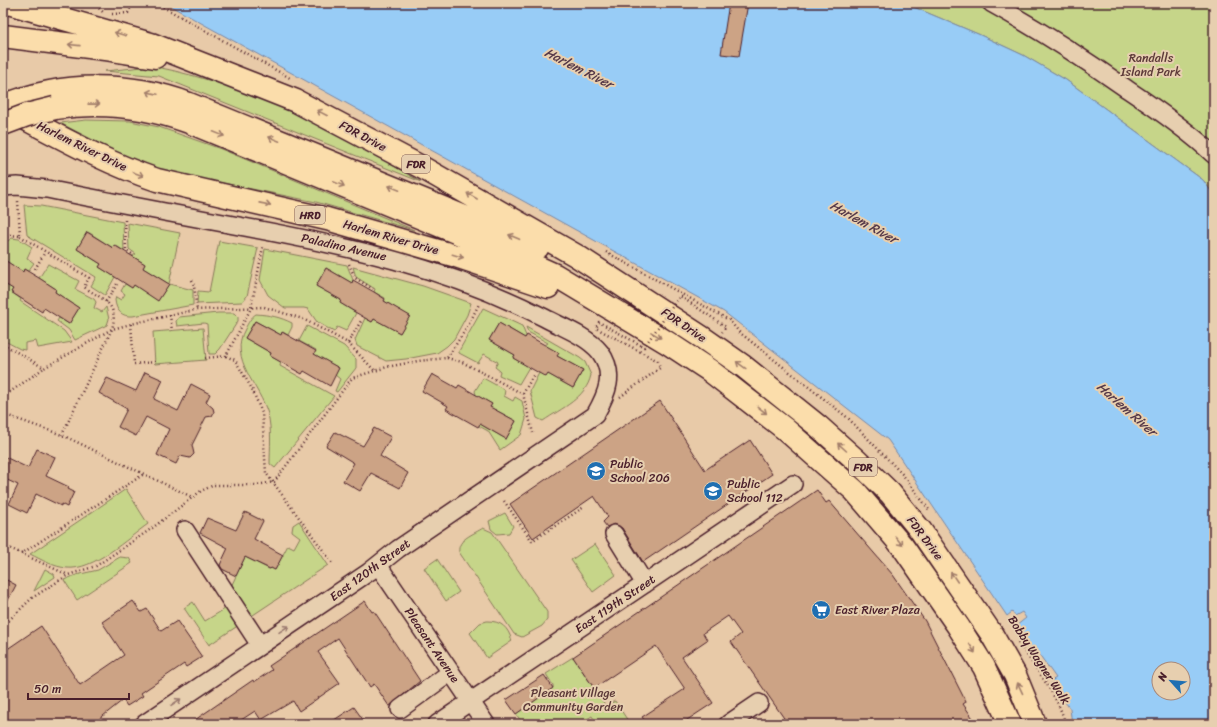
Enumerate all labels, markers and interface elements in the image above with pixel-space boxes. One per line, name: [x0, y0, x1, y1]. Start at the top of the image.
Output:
one-way arrow: [114, 30, 127, 37]
one-way arrow: [68, 41, 81, 49]
water label: Harlem River: [541, 41, 620, 96]
park label: Randalls Island Park: [1120, 47, 1181, 83]
one-way arrow: [146, 89, 159, 97]
one-way arrow: [87, 100, 100, 108]
one-way arrow: [316, 109, 328, 117]
street label: FDR Drive: [335, 114, 391, 158]
street label: Harlem River Drive: [33, 115, 131, 178]
one-way arrow: [213, 131, 225, 139]
one-way arrow: [268, 134, 280, 142]
road number: FDR: [402, 155, 430, 173]
one-way arrow: [132, 170, 144, 178]
one-way arrow: [333, 181, 345, 188]
one-way arrow: [389, 184, 401, 191]
one-way arrow: [467, 192, 479, 200]
water label: Harlem River: [826, 194, 904, 251]
one-way arrow: [258, 201, 271, 209]
road number: HRD: [295, 206, 325, 224]
street label: Harlem River Drive: [341, 213, 442, 261]
street label: Paladino Avenue: [299, 227, 389, 267]
one-way arrow: [509, 233, 521, 241]
one-way arrow: [451, 253, 464, 260]
street label: FDR Drive: [657, 302, 711, 348]
one-way arrow: [650, 331, 661, 339]
one-way arrow: [736, 360, 747, 369]
water label: Harlem River: [1091, 376, 1165, 444]
one-way arrow: [756, 406, 767, 414]
one-way arrow: [837, 442, 847, 451]
place label: Public School 206: [610, 453, 670, 489]
road number: FDR: [849, 458, 877, 476]
school or university icon: Public School 206: [585, 460, 607, 482]
place label: Public School 112: [727, 473, 783, 509]
school or university icon: Public School 112: [702, 480, 724, 502]
street label: FDR Drive: [901, 511, 949, 565]
street label: East 120th Street: [325, 533, 415, 607]
one-way arrow: [894, 536, 903, 546]
street label: East 119th Street: [570, 569, 660, 639]
one-way arrow: [950, 571, 958, 582]
supermarket icon: East River Plaza: [810, 599, 832, 621]
place label: East River Plaza: [835, 599, 921, 621]
street label: Pleasant Avenue: [398, 603, 466, 688]
street label: Bobby Wagner Walk: [1002, 611, 1077, 710]
one-way arrow: [278, 625, 289, 633]
one-way arrow: [968, 642, 976, 653]
north arrow: [1151, 661, 1191, 701]
text: N: [1152, 669, 1173, 685]
scale bar: [28, 675, 129, 701]
text: 50 m: [34, 678, 61, 700]
park label: Pleasant Village Community Garden: [523, 682, 624, 718]
one-way arrow: [1016, 682, 1024, 694]
one-way arrow: [170, 698, 181, 706]

